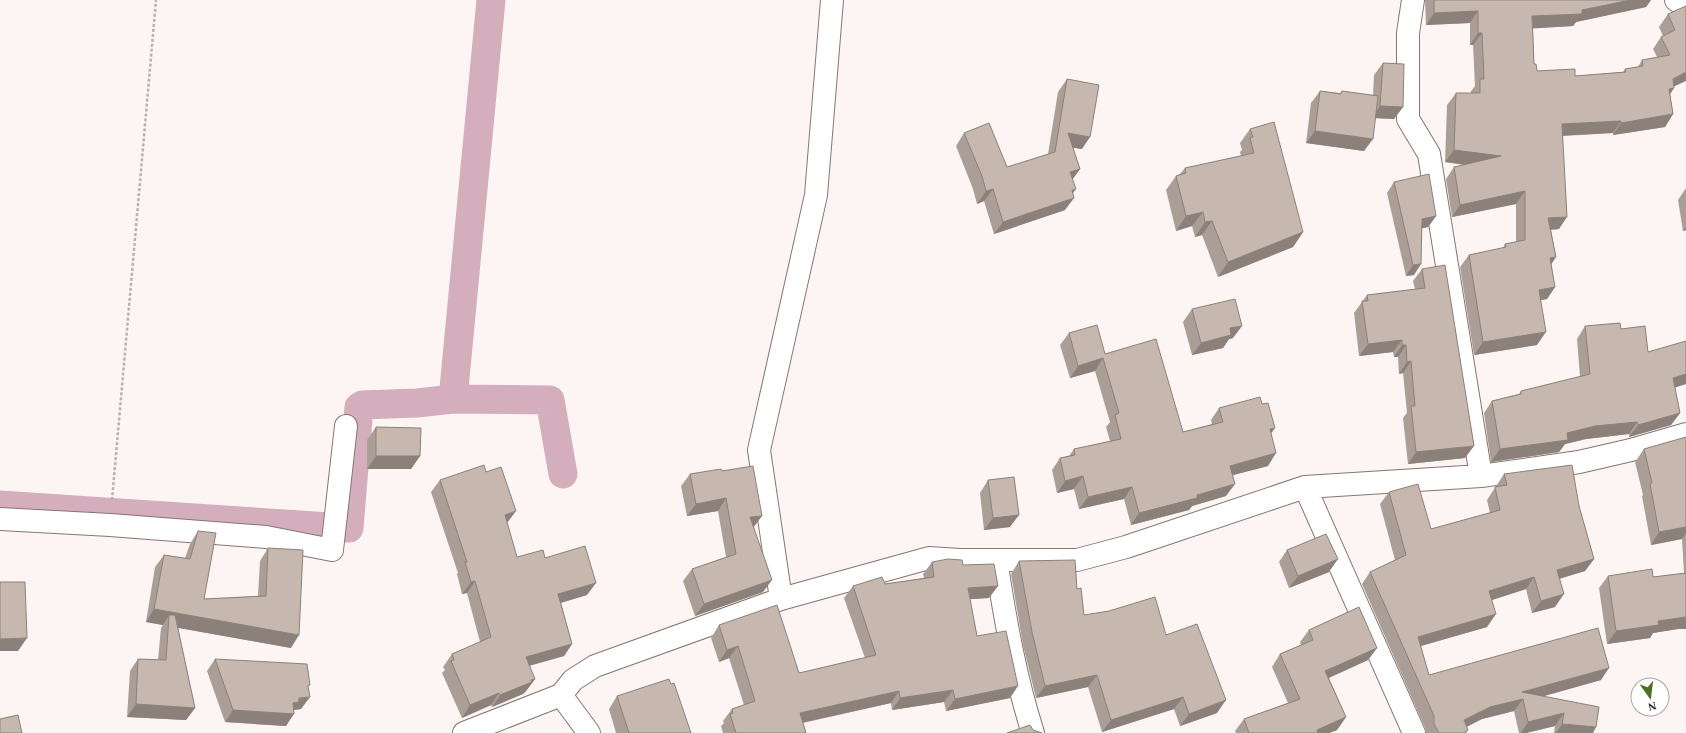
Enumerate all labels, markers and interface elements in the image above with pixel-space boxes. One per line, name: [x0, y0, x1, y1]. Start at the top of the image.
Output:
north arrow: [1630, 677, 1670, 717]
text: N: [1647, 700, 1658, 713]

